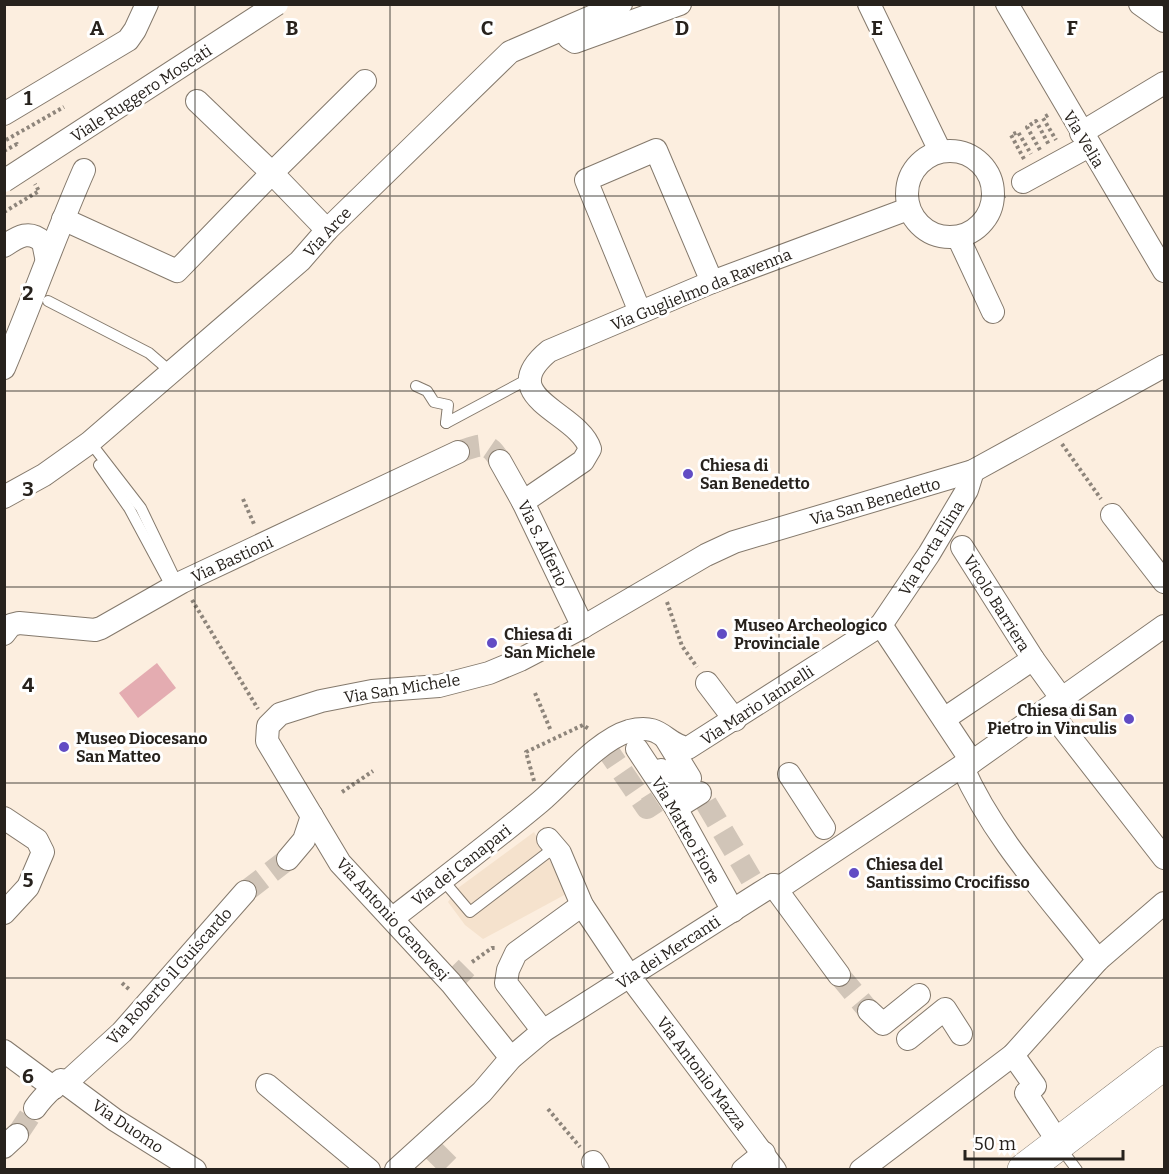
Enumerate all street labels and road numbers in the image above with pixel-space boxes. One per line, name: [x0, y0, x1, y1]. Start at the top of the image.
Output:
street label: Viale Ruggero Moscati: [67, 41, 215, 146]
street label: Via Velia: [1059, 107, 1108, 172]
street label: Via Arce: [300, 203, 355, 261]
street label: Via Guglielmo da Ravenna: [608, 244, 795, 334]
street label: Via San Benedetto: [808, 474, 943, 529]
street label: Via S. Alferio: [514, 497, 572, 589]
street label: Via Porta Elina: [895, 497, 968, 599]
street label: Via Bastioni: [188, 532, 276, 587]
street label: Vicolo Barriera: [959, 551, 1034, 655]
street label: Via Mario Iannelli: [697, 662, 817, 749]
street label: Via San Michele: [343, 670, 461, 707]
street label: Via Matteo Fiore: [647, 773, 724, 887]
street label: Via dei Canapari: [408, 821, 515, 910]
street label: Via Antonio Genovesi: [332, 854, 453, 985]
street label: Via Roberto il Guiscardo: [103, 904, 236, 1049]
street label: Via dei Mercanti: [613, 912, 724, 993]
street label: Via Antonio Mazza: [653, 1013, 751, 1134]
street label: Via Duomo: [89, 1096, 167, 1157]

